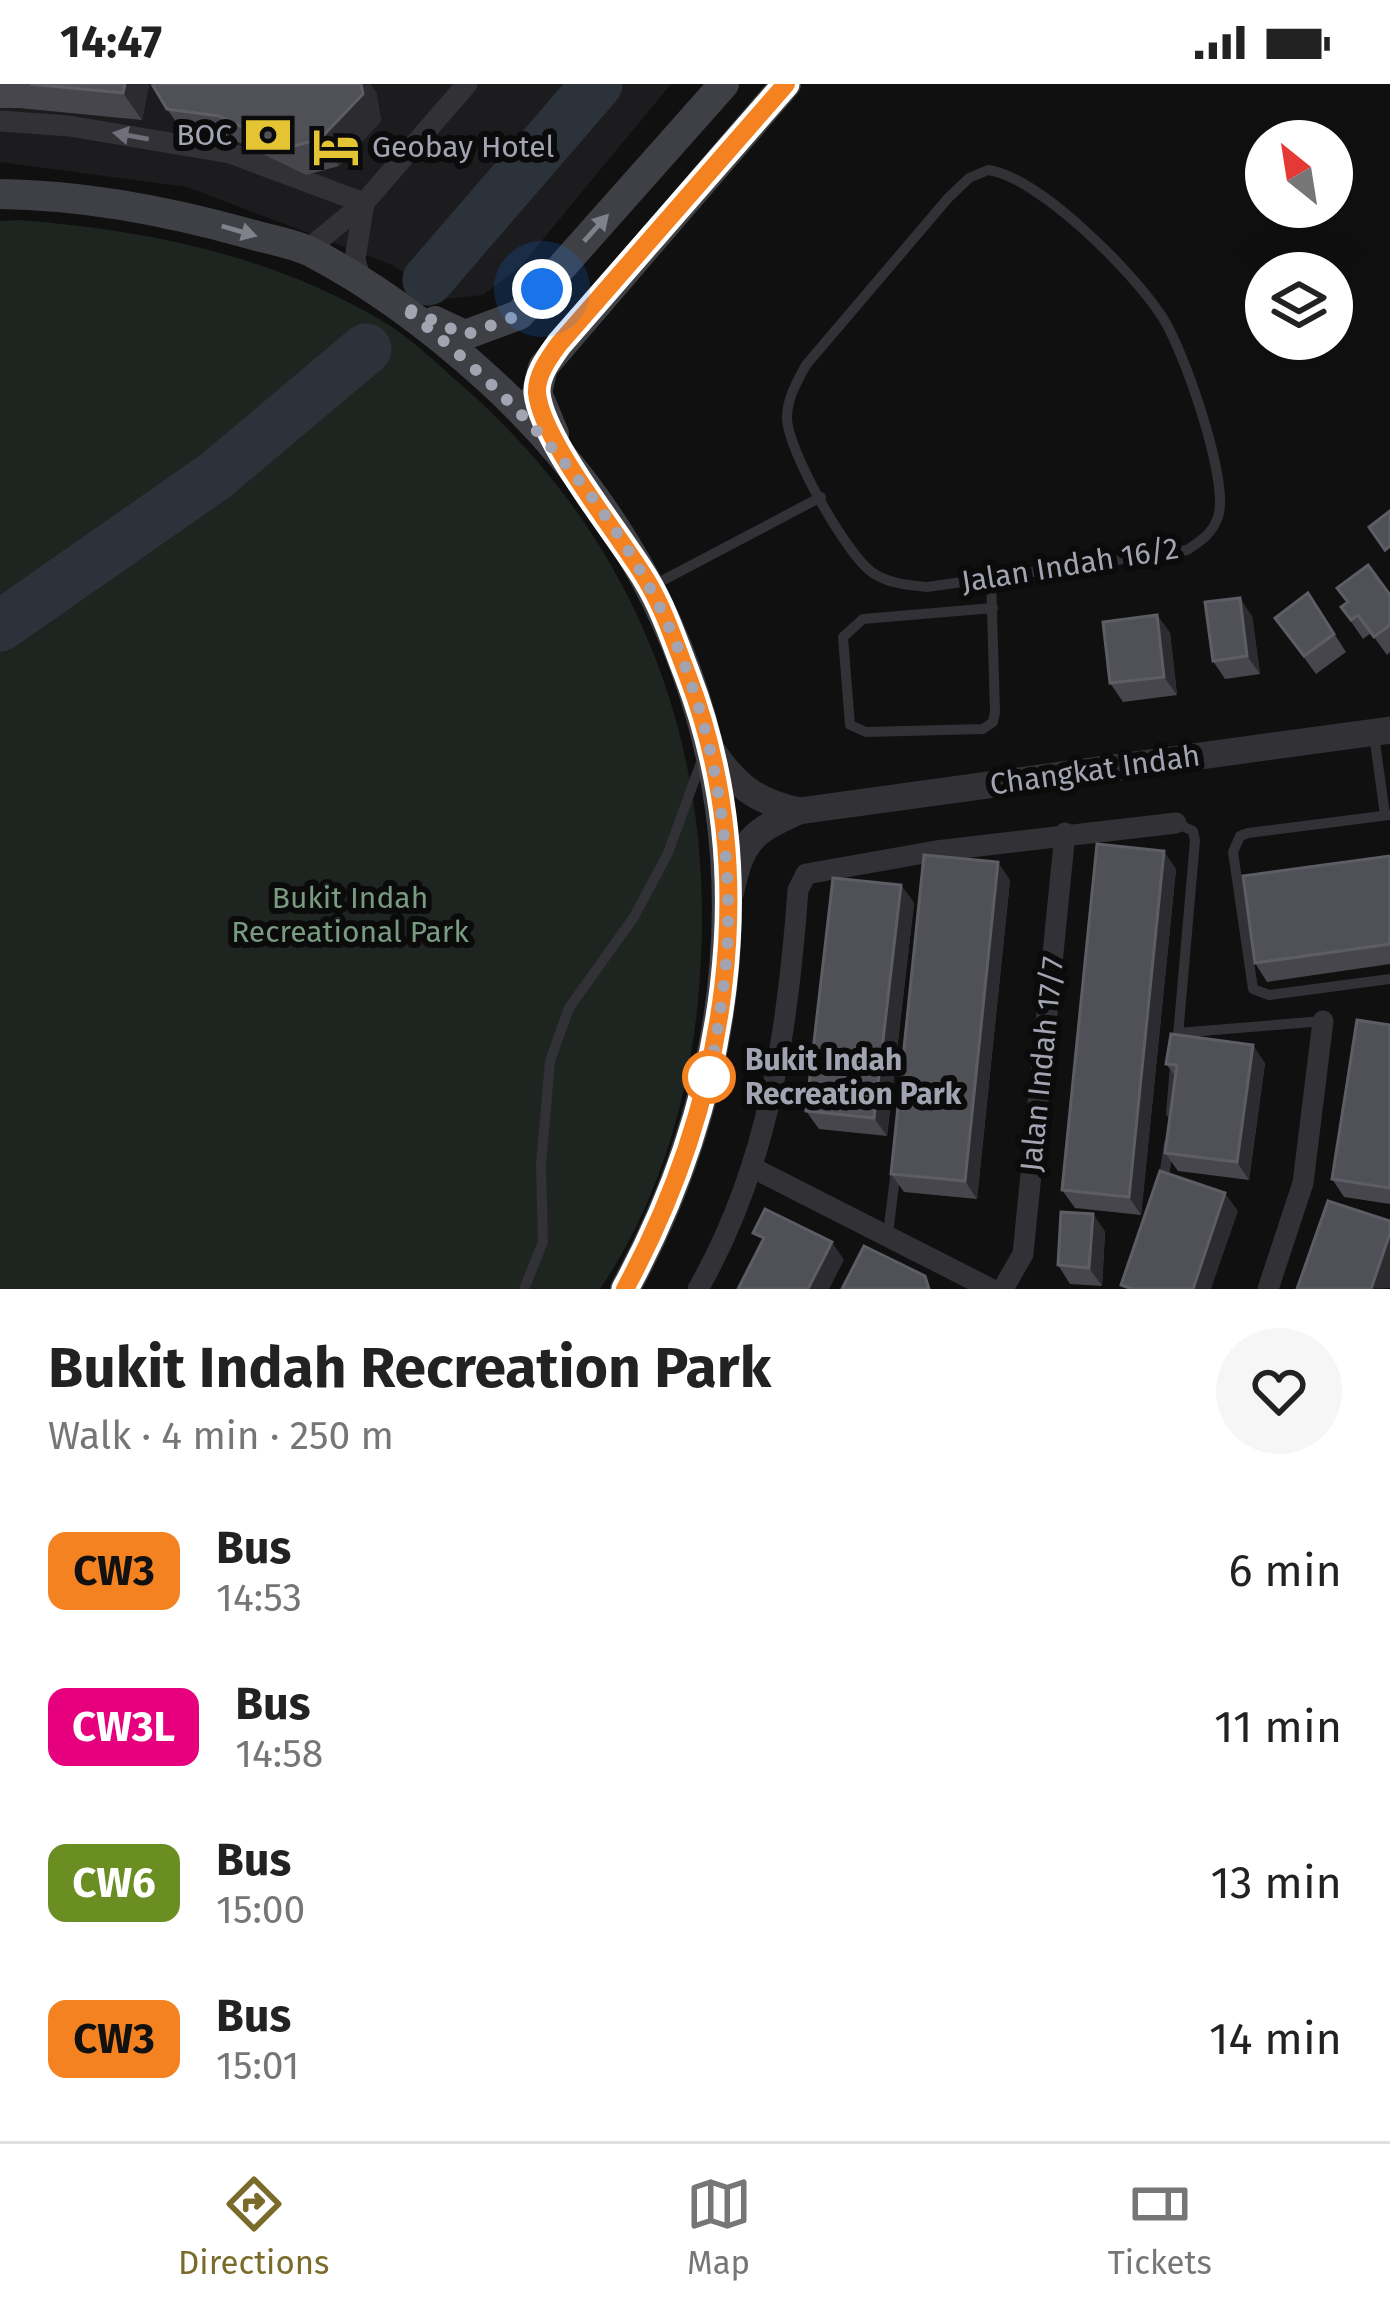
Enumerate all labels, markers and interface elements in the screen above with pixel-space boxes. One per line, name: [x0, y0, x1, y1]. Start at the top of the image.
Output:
text: 14:47: [60, 15, 162, 69]
bank icon: BOC: [243, 110, 293, 160]
place label: BOC: [176, 117, 232, 153]
north arrow: [1245, 120, 1353, 228]
map controls: [1245, 120, 1353, 360]
hotel icon: Geobay Hotel: [311, 122, 361, 172]
one-way arrow: [112, 127, 149, 146]
place label: Geobay Hotel: [372, 129, 555, 165]
one-way arrow: [582, 213, 609, 243]
one-way arrow: [221, 223, 258, 241]
button: layers: [1245, 252, 1353, 360]
your location: [512, 259, 572, 319]
street label: Jalan Indah 16/2: [959, 530, 1181, 600]
street label: Changkat Indah: [988, 737, 1202, 803]
park label: Bukit Indah Recreational Park: [231, 880, 469, 950]
street label: Jalan Indah 17/7: [1013, 955, 1071, 1173]
place label: Bukit Indah Recreation Park: [745, 1042, 962, 1112]
marker: Bukit Indah Recreation Park: [684, 1052, 734, 1102]
button: heart: [1216, 1328, 1342, 1454]
text: Bukit Indah Recreation Park: [48, 1334, 771, 1402]
text: Walk · 4 min · 250 m: [48, 1413, 394, 1459]
text: Bus: [216, 1521, 291, 1575]
text: 6 min: [1228, 1544, 1342, 1598]
text: CW3: [73, 1546, 155, 1596]
text: 14:53: [216, 1575, 302, 1621]
text: Bus: [235, 1677, 310, 1731]
text: 11 min: [1214, 1700, 1342, 1754]
text: CW3L: [72, 1702, 175, 1752]
text: 14:58: [235, 1731, 323, 1777]
text: Bus: [216, 1833, 291, 1887]
text: 13 min: [1211, 1856, 1342, 1910]
text: CW6: [72, 1858, 156, 1908]
text: 15:00: [216, 1887, 305, 1933]
text: Bus: [216, 1989, 291, 2043]
text: 14 min: [1209, 2012, 1342, 2066]
text: CW3: [73, 2014, 155, 2064]
text: 15:01: [216, 2043, 299, 2089]
tab: Directions: [178, 2171, 329, 2283]
tab: Map: [686, 2171, 752, 2283]
tab: Tickets: [1108, 2171, 1212, 2283]

